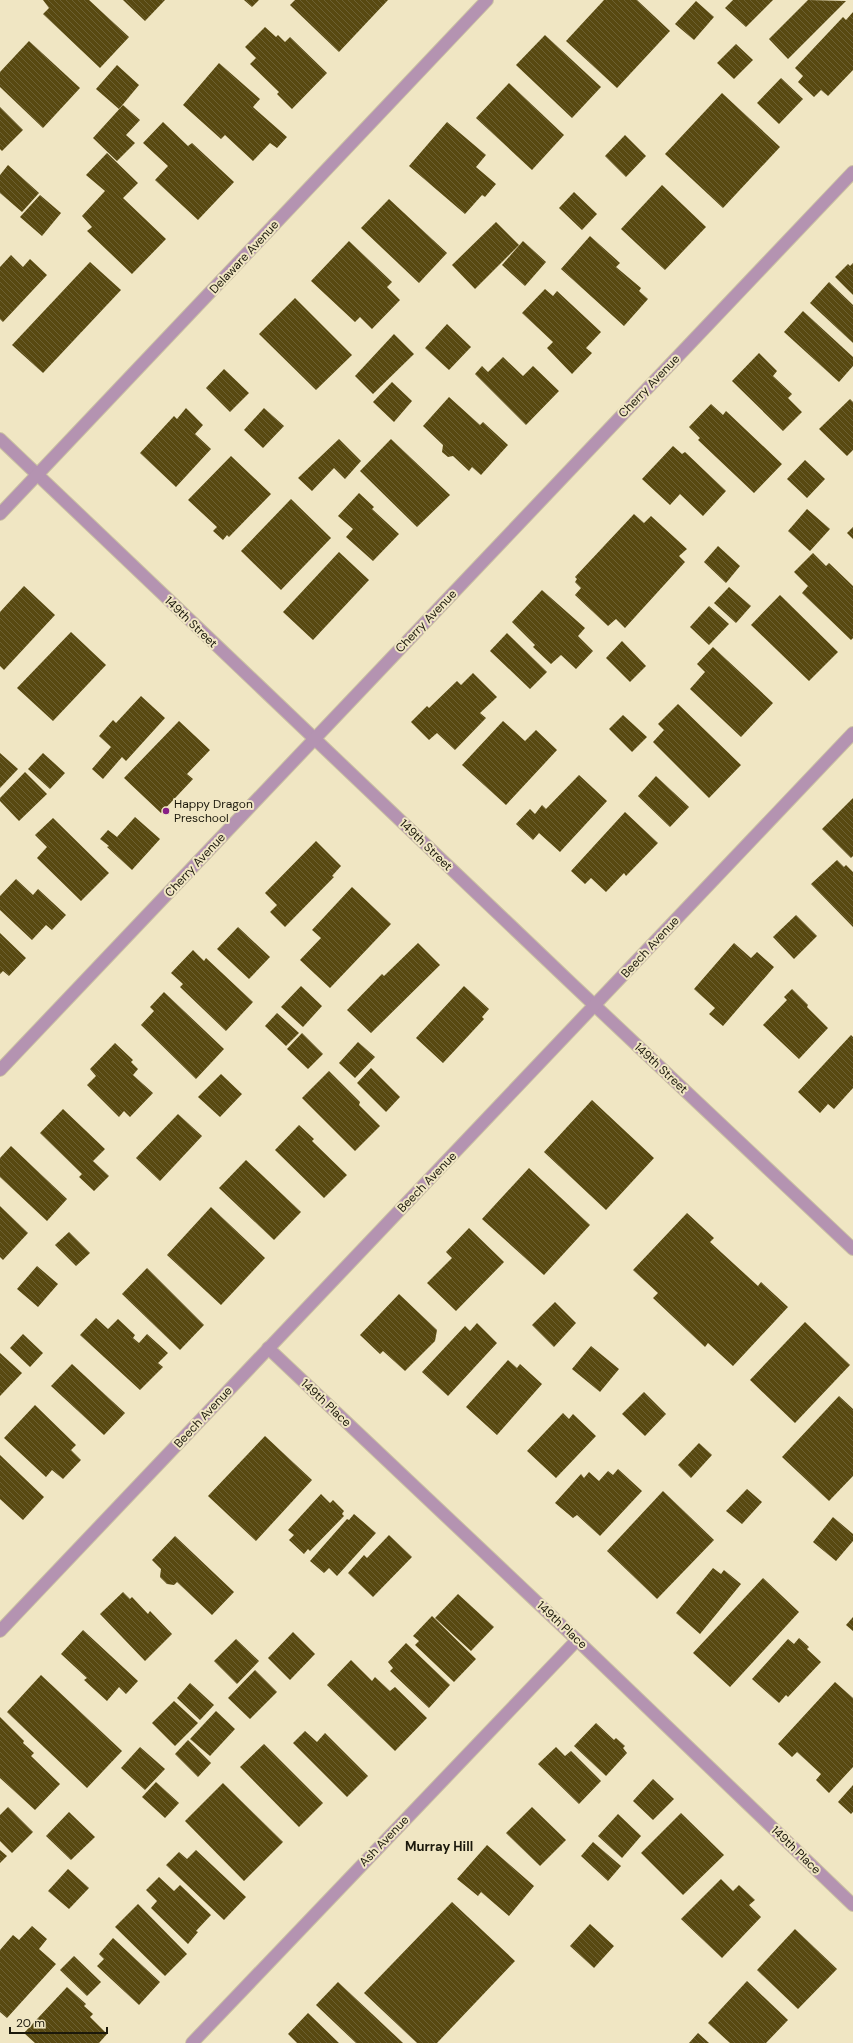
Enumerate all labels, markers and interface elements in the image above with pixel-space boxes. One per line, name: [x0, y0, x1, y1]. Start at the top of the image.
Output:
street label: Delaware Avenue: [206, 217, 282, 297]
street label: Cherry Avenue: [615, 351, 683, 421]
street label: Cherry Avenue: [392, 586, 460, 656]
street label: 149th Street: [161, 593, 221, 651]
place label: Happy Dragon Preschool: [174, 796, 253, 826]
marker: Happy Dragon Preschool: [161, 806, 171, 816]
street label: 149th Street: [396, 816, 456, 874]
street label: Cherry Avenue: [161, 829, 229, 900]
street label: Beech Avenue: [617, 913, 683, 981]
street label: 149th Street: [631, 1039, 691, 1097]
street label: Beech Avenue: [394, 1148, 460, 1216]
street label: 149th Place: [297, 1376, 355, 1431]
street label: Beech Avenue: [170, 1383, 236, 1451]
street label: 149th Place: [533, 1598, 591, 1653]
street label: Ash Avenue: [356, 1812, 412, 1870]
street label: 149th Place: [768, 1822, 824, 1878]
district label: Murray Hill: [405, 1838, 473, 1855]
scale bar: [10, 2009, 107, 2035]
text: 20 m: [16, 2015, 45, 2031]

